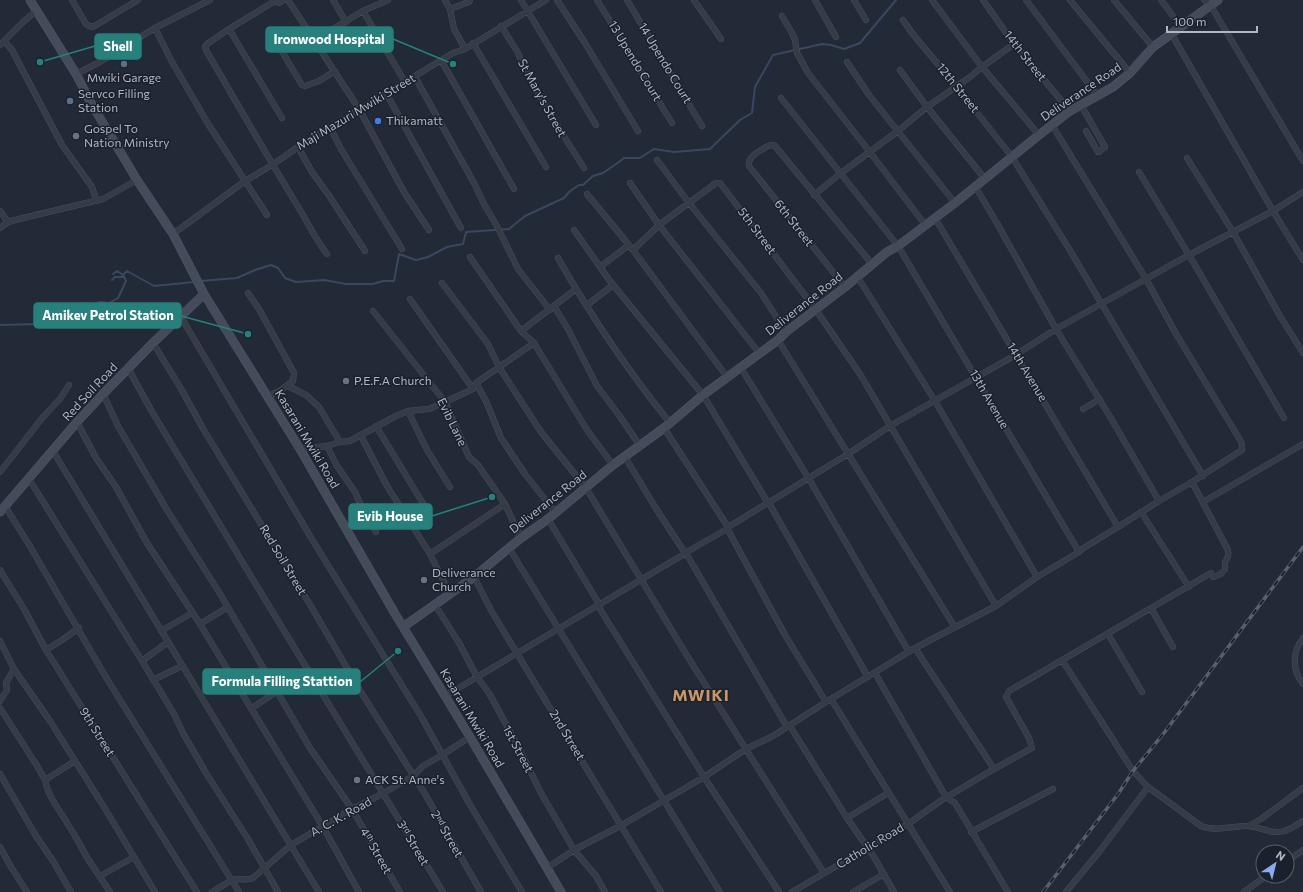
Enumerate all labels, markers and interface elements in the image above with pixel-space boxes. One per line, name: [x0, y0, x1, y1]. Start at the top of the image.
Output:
scale bar: [1167, 8, 1257, 34]
text: 100 m: [1173, 14, 1207, 28]
street label: 13 Upendo Court: [606, 18, 665, 103]
street label: 14 Upendo Court: [636, 19, 696, 106]
callout: Ironwood Hospital: [266, 27, 393, 52]
street label: 14th Street: [1002, 27, 1050, 84]
text: Ironwood Hospital: [273, 31, 385, 47]
callout: Shell: [95, 34, 141, 59]
text: Shell: [103, 38, 133, 54]
street label: St Mary's Street: [516, 56, 570, 139]
marker: Mwiki Garage: [119, 59, 129, 69]
street label: Deliverance Road: [1038, 59, 1123, 123]
street label: 12th Street: [935, 60, 983, 115]
place label: Mwiki Garage: [87, 70, 161, 84]
street label: Maji Mazuri Mwiki Street: [294, 70, 418, 152]
place label: Servco Filling Station: [78, 86, 151, 114]
marker: Servco Filling Station: [65, 96, 75, 106]
place label: Thikamatt: [386, 113, 443, 127]
marker: Thikamatt: [373, 116, 383, 126]
place label: Gospel To Nation Ministry: [84, 121, 170, 149]
marker: Gospel To Nation Ministry: [71, 131, 81, 141]
street label: 6th Street: [772, 196, 817, 249]
street label: 5th Street: [736, 204, 780, 257]
street label: Deliverance Road: [762, 269, 845, 338]
callout: Amikev Petrol Station: [34, 303, 181, 328]
text: Amikev Petrol Station: [42, 307, 174, 323]
street label: 14th Avenue: [1005, 339, 1051, 404]
street label: Red Soil Road: [59, 359, 120, 423]
street label: 13th Avenue: [967, 366, 1012, 431]
place label: P.E.F.A Church: [354, 373, 432, 387]
marker: P.E.F.A Church: [341, 376, 351, 386]
street label: Kasarani Mwiki Road: [273, 386, 343, 491]
street label: Evib Lane: [435, 395, 471, 448]
street label: Deliverance Road: [506, 467, 589, 536]
callout: Evib House: [349, 504, 432, 529]
text: Evib House: [357, 508, 423, 524]
street label: Red Soil Street: [257, 522, 310, 597]
place label: Deliverance Church: [432, 565, 496, 593]
marker: Deliverance Church: [419, 575, 429, 585]
street label: Kasarani Mwiki Road: [438, 665, 508, 770]
callout: Formula Filling Stattion: [203, 669, 360, 694]
text: Formula Filling Stattion: [211, 673, 353, 689]
district label: MWIKI: [672, 685, 730, 704]
street label: 9th Street: [77, 704, 118, 759]
street label: 2nd Street: [547, 707, 588, 762]
street label: 1st Street: [501, 722, 537, 775]
place label: ACK St. Anne's: [365, 772, 445, 786]
marker: ACK St. Anne's: [352, 775, 362, 785]
street label: A. C. K. Road: [307, 793, 374, 839]
street label: 2ⁿᵈ Street: [429, 808, 467, 859]
street label: 3ʳᵈ Street: [395, 817, 433, 868]
street label: Catholic Road: [833, 820, 906, 871]
street label: 4ᵗʰ Street: [358, 825, 396, 876]
north arrow: [1255, 844, 1295, 884]
text: N: [1274, 848, 1288, 863]

